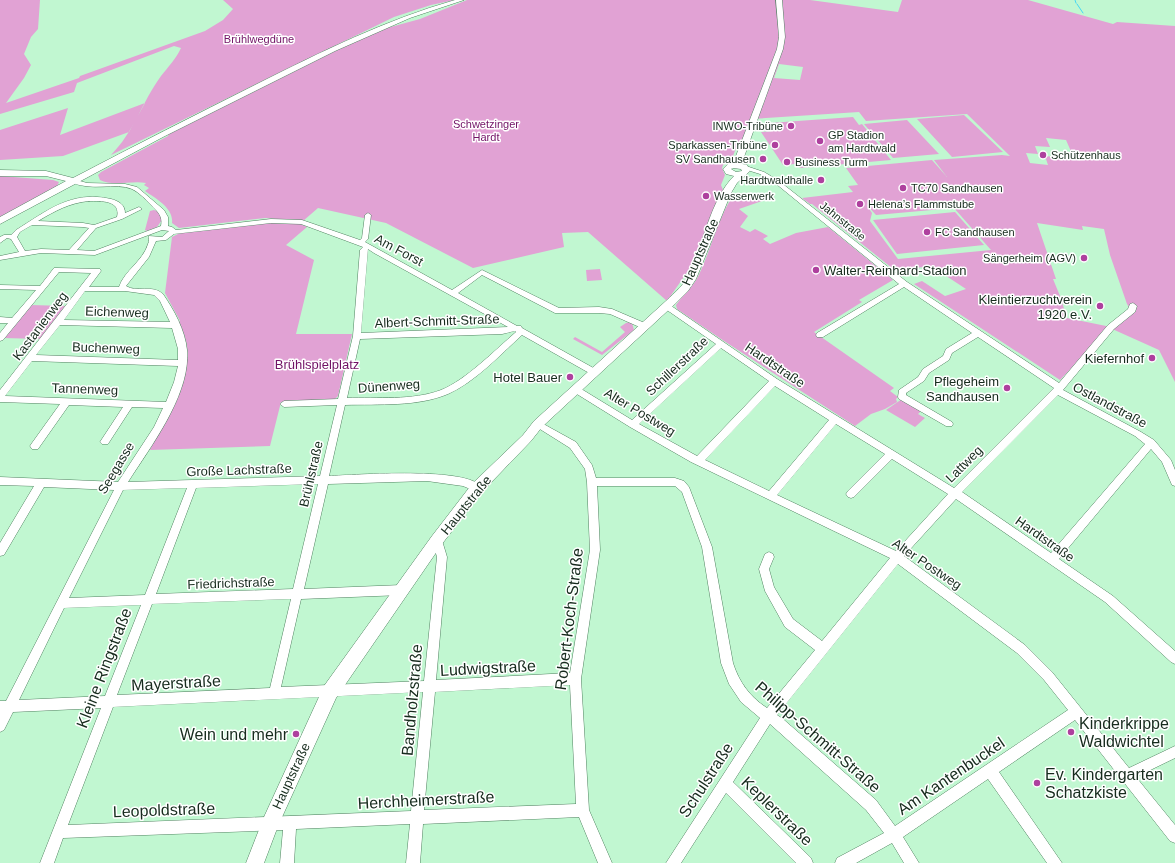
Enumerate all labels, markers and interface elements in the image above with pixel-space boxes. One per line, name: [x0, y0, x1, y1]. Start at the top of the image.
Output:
park label: Brühlwegdüne: [224, 33, 294, 45]
park label: Schwetzinger Hardt: [453, 118, 519, 143]
place label: INWO-Tribüne: [713, 120, 783, 132]
marker: INWO-Tribüne: [786, 121, 796, 131]
place label: GP Stadion am Hardtwald: [828, 129, 896, 154]
marker: GP Stadion am Hardtwald: [815, 136, 825, 146]
place label: Sparkassen-Tribüne: [668, 139, 767, 151]
marker: Sparkassen-Tribüne: [770, 140, 780, 150]
place label: Schützenhaus: [1051, 149, 1121, 161]
marker: Schützenhaus: [1038, 150, 1048, 160]
place label: SV Sandhausen: [675, 153, 755, 165]
marker: SV Sandhausen: [758, 154, 768, 164]
place label: Business Turm: [795, 156, 868, 168]
marker: Business Turm: [782, 157, 792, 167]
place label: Hardtwaldhalle: [740, 174, 813, 186]
marker: Hardtwaldhalle: [816, 175, 826, 185]
place label: TC70 Sandhausen: [911, 182, 1003, 194]
marker: TC70 Sandhausen: [898, 183, 908, 193]
place label: Wasserwerk: [714, 190, 775, 202]
marker: Wasserwerk: [701, 191, 711, 201]
place label: Helena’s Flammstube: [868, 198, 974, 210]
street label: Jahnstraße: [818, 199, 868, 243]
marker: Helena’s Flammstube: [855, 199, 865, 209]
street label: Hauptstraße: [679, 216, 721, 288]
place label: FC Sandhausen: [935, 226, 1015, 238]
marker: FC Sandhausen: [922, 227, 932, 237]
street label: Am Forst: [372, 231, 426, 269]
place label: Sängerheim (AGV): [983, 252, 1076, 264]
marker: Sängerheim (AGV): [1079, 253, 1089, 263]
place label: Walter-Reinhard-Stadion: [824, 263, 967, 278]
marker: Walter-Reinhard-Stadion: [811, 265, 821, 275]
street label: Kastanienweg: [9, 289, 71, 363]
place label: Kleintierzuchtverein 1920 e.V.: [979, 292, 1092, 322]
marker: Kleintierzuchtverein 1920 e.V.: [1095, 301, 1105, 311]
street label: Eichenweg: [85, 303, 149, 321]
street label: Albert-Schmitt-Straße: [374, 311, 500, 331]
street label: Schillerstraße: [643, 333, 711, 399]
street label: Buchenweg: [72, 339, 140, 357]
street label: Hardtstraße: [742, 340, 808, 390]
place label: Kiefernhof: [1085, 351, 1144, 366]
marker: Kiefernhof: [1147, 353, 1157, 363]
park label: Brühlspielplatz: [275, 357, 359, 372]
place label: Hotel Bauer: [493, 370, 563, 385]
marker: Hotel Bauer: [565, 372, 575, 382]
place label: Pflegeheim Sandhausen: [926, 374, 999, 404]
street label: Dünenweg: [357, 376, 421, 396]
street label: Ostlandstraße: [1070, 379, 1150, 431]
street label: Tannenweg: [52, 380, 118, 398]
marker: Pflegeheim Sandhausen: [1002, 383, 1012, 393]
street label: Alter Postweg: [602, 385, 678, 439]
street label: Seegasse: [95, 439, 137, 497]
street label: Brühlstraße: [296, 440, 326, 508]
street label: Lattweg: [943, 443, 985, 485]
street label: Große Lachstraße: [186, 461, 292, 479]
street label: Hauptstraße: [438, 472, 494, 538]
street label: Hardtstraße: [1013, 513, 1077, 565]
street label: Alter Postweg: [890, 535, 964, 593]
street label: Robert-Koch-Straße: [552, 547, 586, 691]
street label: Friedrichstraße: [187, 574, 275, 592]
street label: Kleine Ringstraße: [73, 605, 135, 730]
street label: Bandholzstraße: [399, 643, 425, 757]
street label: Ludwigstraße: [440, 657, 537, 679]
street label: Mayerstraße: [131, 672, 221, 694]
street label: Philipp-Schmitt-Straße: [752, 678, 884, 796]
place label: Kinderkrippe Waldwichtel: [1079, 715, 1169, 750]
place label: Wein und mehr: [180, 726, 289, 743]
marker: Kinderkrippe Waldwichtel: [1066, 727, 1076, 737]
marker: Wein und mehr: [291, 729, 301, 739]
street label: Am Kantenbuckel: [894, 734, 1008, 818]
street label: Schulstraße: [676, 739, 736, 820]
street label: Hauptstraße: [269, 740, 313, 812]
place label: Ev. Kindergarten Schatzkiste: [1045, 766, 1163, 801]
street label: Keplerstraße: [738, 773, 816, 849]
marker: Ev. Kindergarten Schatzkiste: [1032, 778, 1042, 788]
street label: Herchheimerstraße: [357, 788, 495, 812]
street label: Leopoldstraße: [113, 800, 216, 820]

